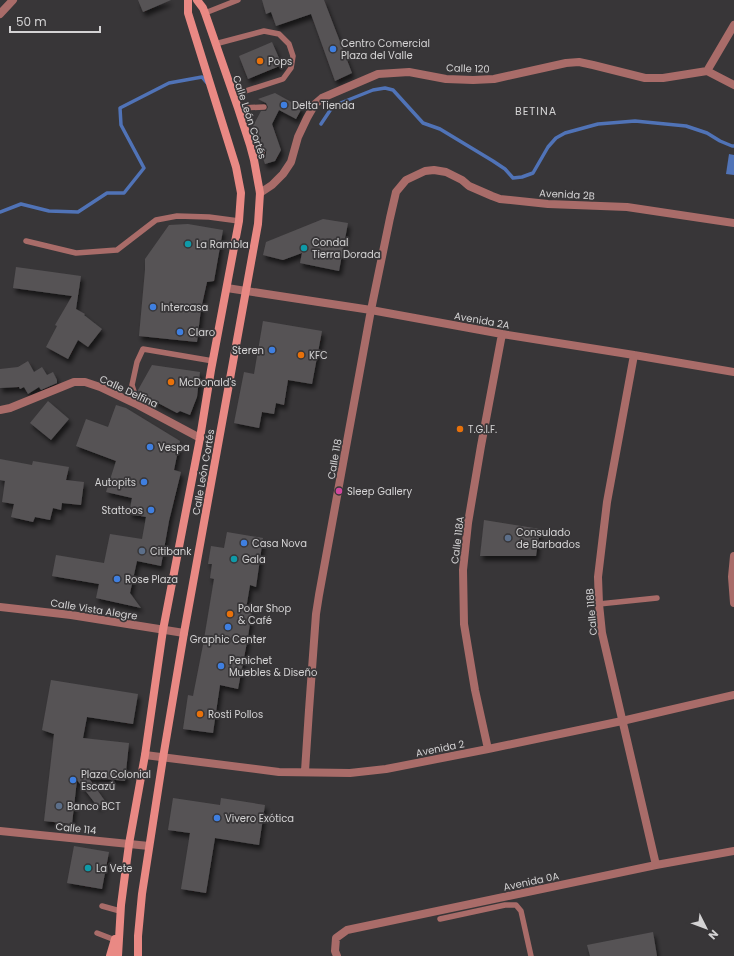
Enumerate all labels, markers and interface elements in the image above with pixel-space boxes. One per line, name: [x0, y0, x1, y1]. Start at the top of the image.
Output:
scale bar: [10, 8, 100, 34]
text: 50 m: [16, 13, 47, 30]
place label: Centro Comercial Plaza del Valle: [341, 36, 430, 63]
marker: Centro Comercial Plaza del Valle: [328, 44, 338, 54]
place label: Pops: [268, 54, 292, 69]
marker: Pops: [255, 56, 265, 66]
street label: Calle 120: [446, 60, 490, 77]
street label: Calle León Cortés: [229, 73, 270, 161]
place label: Delta Tienda: [292, 98, 355, 113]
marker: Delta Tienda: [279, 100, 289, 110]
district label: BETINA: [515, 103, 557, 119]
street label: Avenida 2B: [539, 186, 595, 203]
place label: Condal Tierra Dorada: [312, 235, 380, 262]
place label: La Rambla: [196, 237, 249, 252]
marker: La Rambla: [183, 239, 193, 249]
marker: Condal Tierra Dorada: [299, 243, 309, 253]
place label: Intercasa: [161, 300, 208, 315]
marker: Intercasa: [148, 302, 158, 312]
street label: Avenida 2A: [453, 308, 511, 333]
place label: Claro: [188, 325, 215, 340]
marker: Claro: [175, 327, 185, 337]
place label: Steren: [232, 343, 264, 358]
marker: Steren: [267, 345, 277, 355]
place label: KFC: [309, 348, 328, 363]
marker: KFC: [296, 350, 306, 360]
street label: Calle Delfina: [97, 371, 160, 412]
place label: McDonald's: [179, 375, 236, 390]
marker: McDonald's: [166, 377, 176, 387]
place label: T.G.I.F.: [468, 422, 497, 437]
marker: T.G.I.F.: [455, 424, 465, 434]
street label: Calle León Cortés: [189, 428, 218, 516]
street label: Calle 118: [324, 438, 345, 481]
place label: Vespa: [158, 440, 190, 455]
marker: Vespa: [145, 442, 155, 452]
place label: Autopits: [95, 475, 136, 490]
marker: Autopits: [139, 477, 149, 487]
place label: Sleep Gallery: [347, 484, 413, 499]
marker: Sleep Gallery: [334, 486, 344, 496]
place label: Stattoos: [101, 503, 143, 518]
marker: Stattoos: [146, 505, 156, 515]
street label: Calle 118A: [447, 515, 468, 565]
place label: Consulado de Barbados: [516, 525, 580, 552]
marker: Consulado de Barbados: [503, 533, 513, 543]
place label: Casa Nova: [252, 536, 307, 551]
marker: Casa Nova: [239, 538, 249, 548]
place label: Citibank: [150, 544, 192, 559]
marker: Citibank: [137, 546, 147, 556]
place label: Gala: [242, 552, 266, 567]
marker: Gala: [229, 554, 239, 564]
place label: Rose Plaza: [125, 572, 178, 587]
marker: Rose Plaza: [112, 574, 122, 584]
street label: Calle 118B: [582, 588, 601, 636]
street label: Calle Vista Alegre: [49, 595, 138, 624]
place label: Polar Shop & Café: [238, 601, 291, 628]
marker: Polar Shop & Café: [225, 609, 235, 619]
marker: Graphic Center: [223, 622, 233, 632]
place label: Graphic Center: [190, 632, 267, 647]
place label: Penichet Muebles & Diseño: [229, 653, 317, 680]
marker: Penichet Muebles & Diseño: [216, 661, 226, 671]
place label: Rosti Pollos: [208, 707, 263, 722]
marker: Rosti Pollos: [195, 709, 205, 719]
street label: Avenida 2: [414, 736, 466, 761]
place label: Plaza Colonial Escazú: [81, 767, 151, 794]
marker: Plaza Colonial Escazú: [68, 775, 78, 785]
place label: Banco BCT: [67, 799, 121, 814]
marker: Banco BCT: [54, 801, 64, 811]
place label: Vivero Exótica: [225, 811, 294, 826]
marker: Vivero Exótica: [212, 813, 222, 823]
street label: Calle 114: [55, 819, 97, 838]
place label: La Vete: [96, 861, 133, 876]
marker: La Vete: [83, 863, 93, 873]
street label: Avenida 0A: [502, 868, 561, 895]
north arrow: [686, 908, 726, 948]
text: N: [705, 926, 722, 943]

